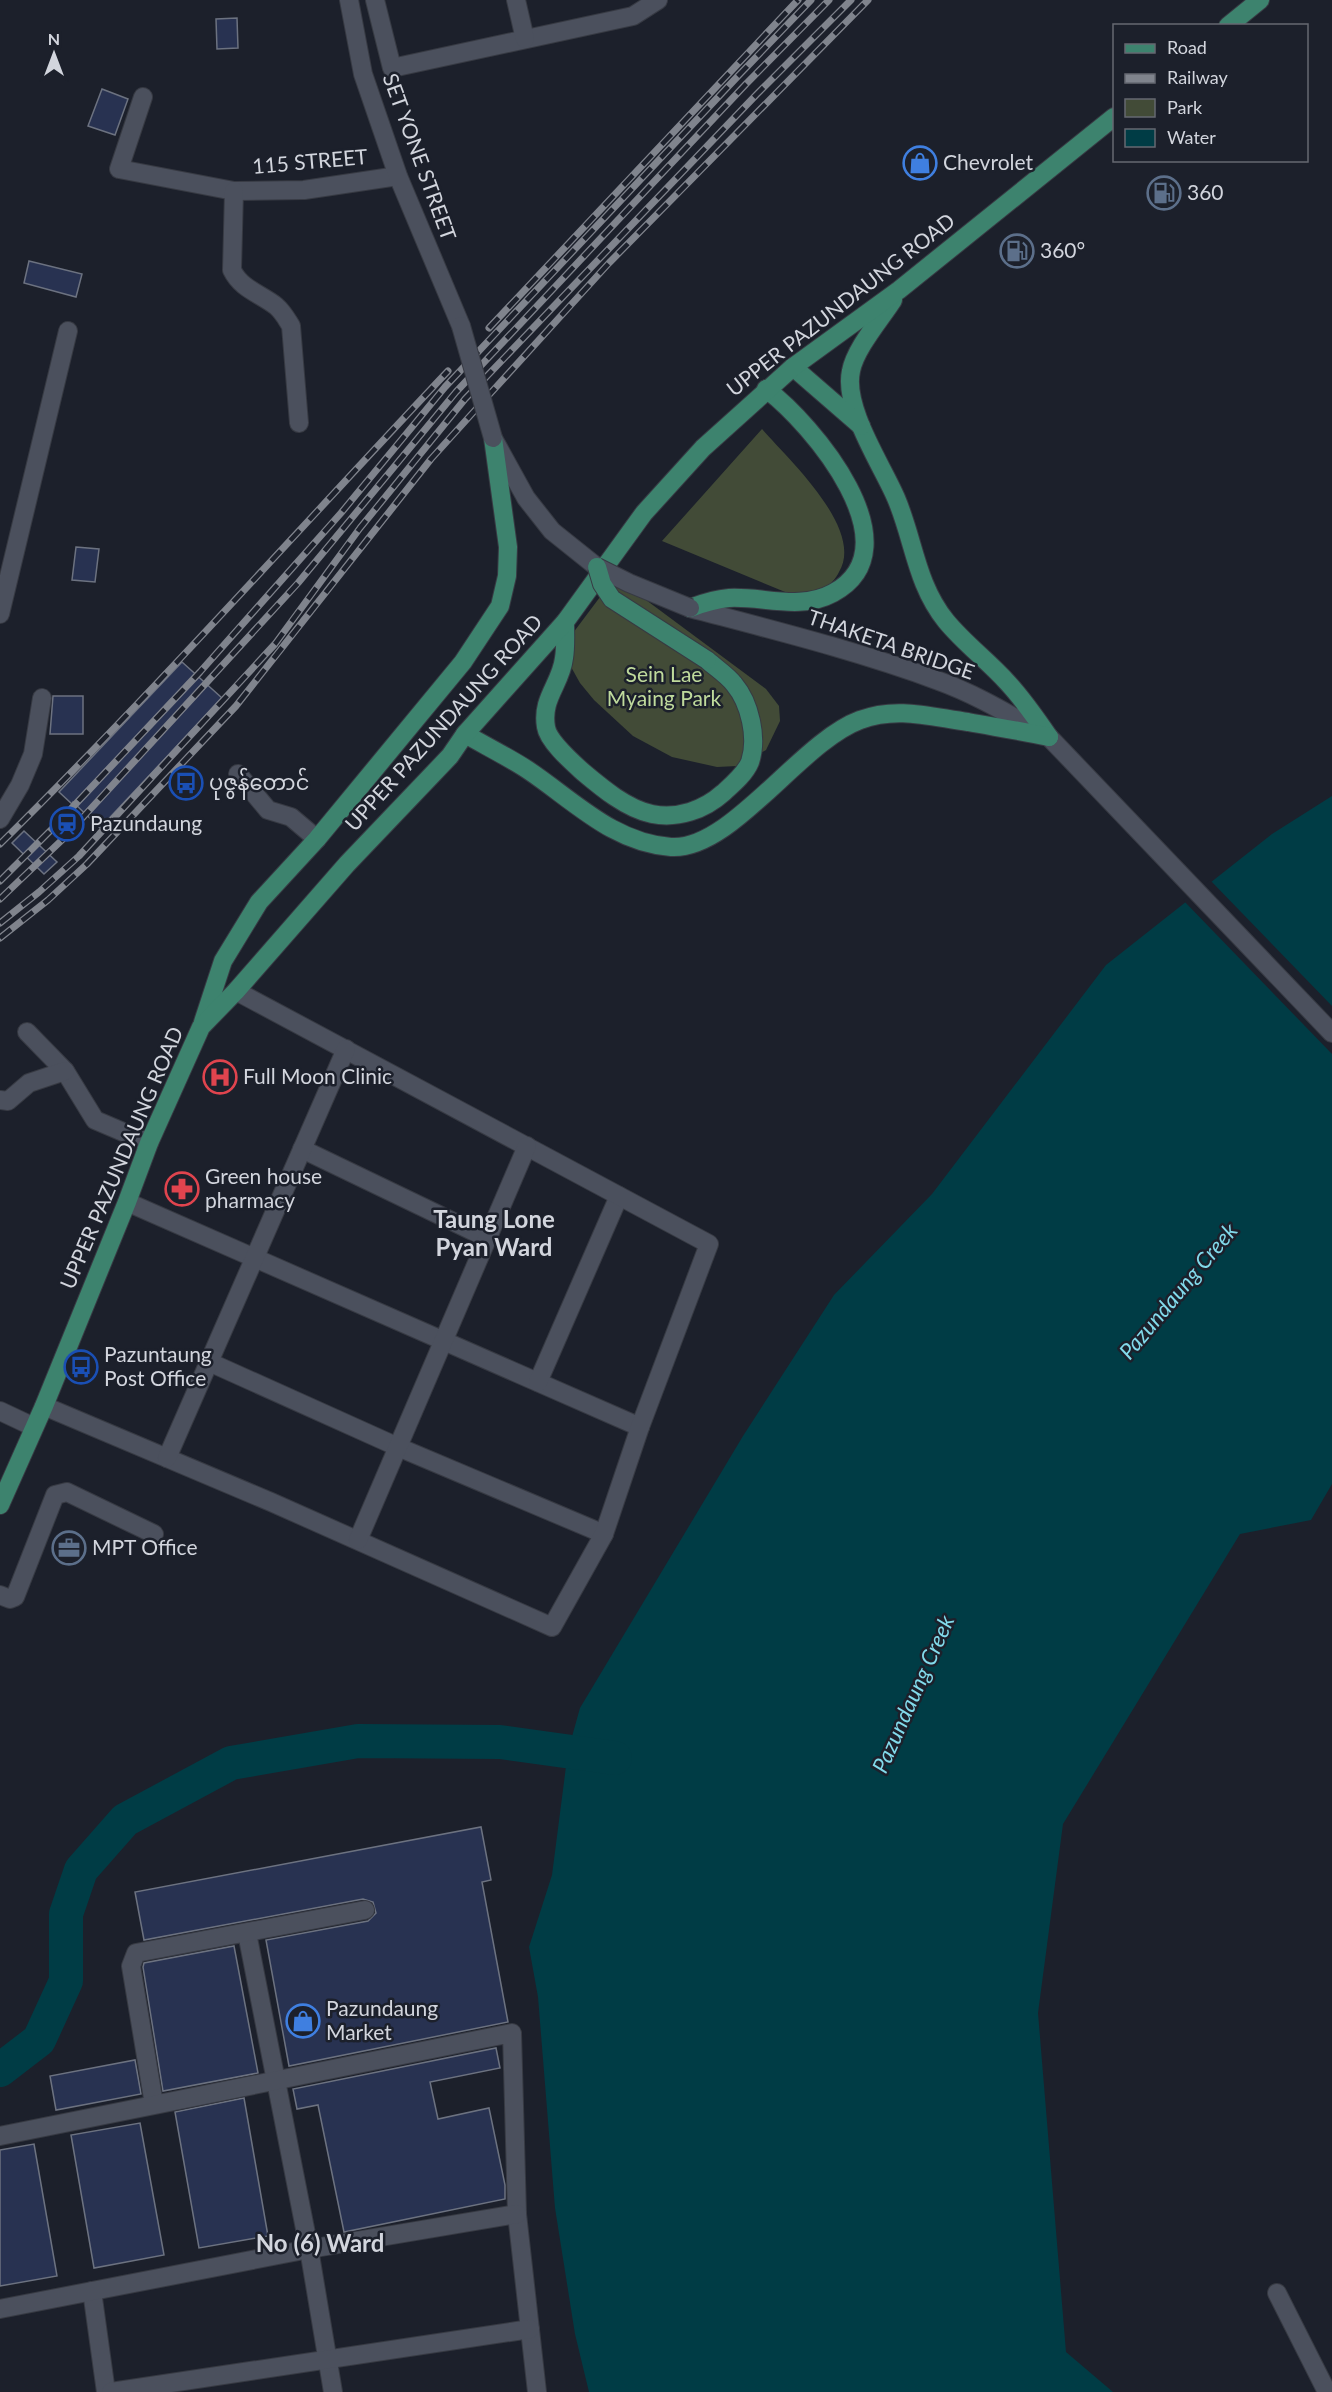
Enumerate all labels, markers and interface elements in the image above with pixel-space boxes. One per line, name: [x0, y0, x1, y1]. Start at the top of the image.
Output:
north arrow: [24, 24, 84, 84]
legend: [1113, 24, 1308, 162]
text: N: [48, 29, 60, 48]
text: Road: [1167, 36, 1207, 58]
text: Railway: [1167, 66, 1228, 88]
street label: SET YONE STREET: [379, 69, 462, 244]
text: Park: [1167, 96, 1203, 118]
text: Water: [1167, 126, 1216, 148]
street label: 115 STREET: [251, 143, 369, 178]
shop icon: Chevrolet: [902, 145, 938, 181]
place label: Chevrolet: [943, 149, 1034, 174]
fuel station icon: 360: [1146, 175, 1182, 211]
place label: 360: [1187, 179, 1224, 204]
street label: UPPER PAZUNDAUNG ROAD: [721, 207, 959, 401]
fuel station icon: 360°: [999, 233, 1035, 269]
place label: 360°: [1040, 237, 1085, 262]
street label: THAKETA BRIDGE: [805, 603, 978, 684]
street label: UPPER PAZUNDAUNG ROAD: [339, 609, 547, 835]
park label: Sein Lae Myaing Park: [607, 661, 722, 710]
bus stop icon: ပုဇွန်တောင်: [168, 765, 204, 801]
place label: ပုဇွန်တောင်: [209, 767, 309, 800]
station icon: Pazundaung: [49, 806, 85, 842]
place label: Pazundaung: [90, 810, 202, 835]
street label: UPPER PAZUNDAUNG ROAD: [54, 1023, 187, 1292]
hospital icon: Full Moon Clinic: [202, 1059, 238, 1095]
place label: Full Moon Clinic: [243, 1063, 392, 1088]
place label: Green house pharmacy: [205, 1163, 322, 1212]
pharmacy icon: Green house pharmacy: [164, 1171, 200, 1207]
district label: Taung Lone Pyan Ward: [433, 1204, 555, 1261]
water label: Pazundaung Creek: [1113, 1217, 1243, 1364]
place label: Pazuntaung Post Office: [104, 1341, 212, 1390]
bus stop icon: Pazuntaung Post Office: [63, 1349, 99, 1385]
office icon: MPT Office: [51, 1530, 87, 1566]
place label: MPT Office: [92, 1534, 198, 1559]
water label: Pazundaung Creek: [866, 1610, 960, 1777]
place label: Pazundaung Market: [326, 1995, 438, 2044]
shop icon: Pazundaung Market: [285, 2003, 321, 2039]
district label: No (6) Ward: [256, 2228, 384, 2257]

